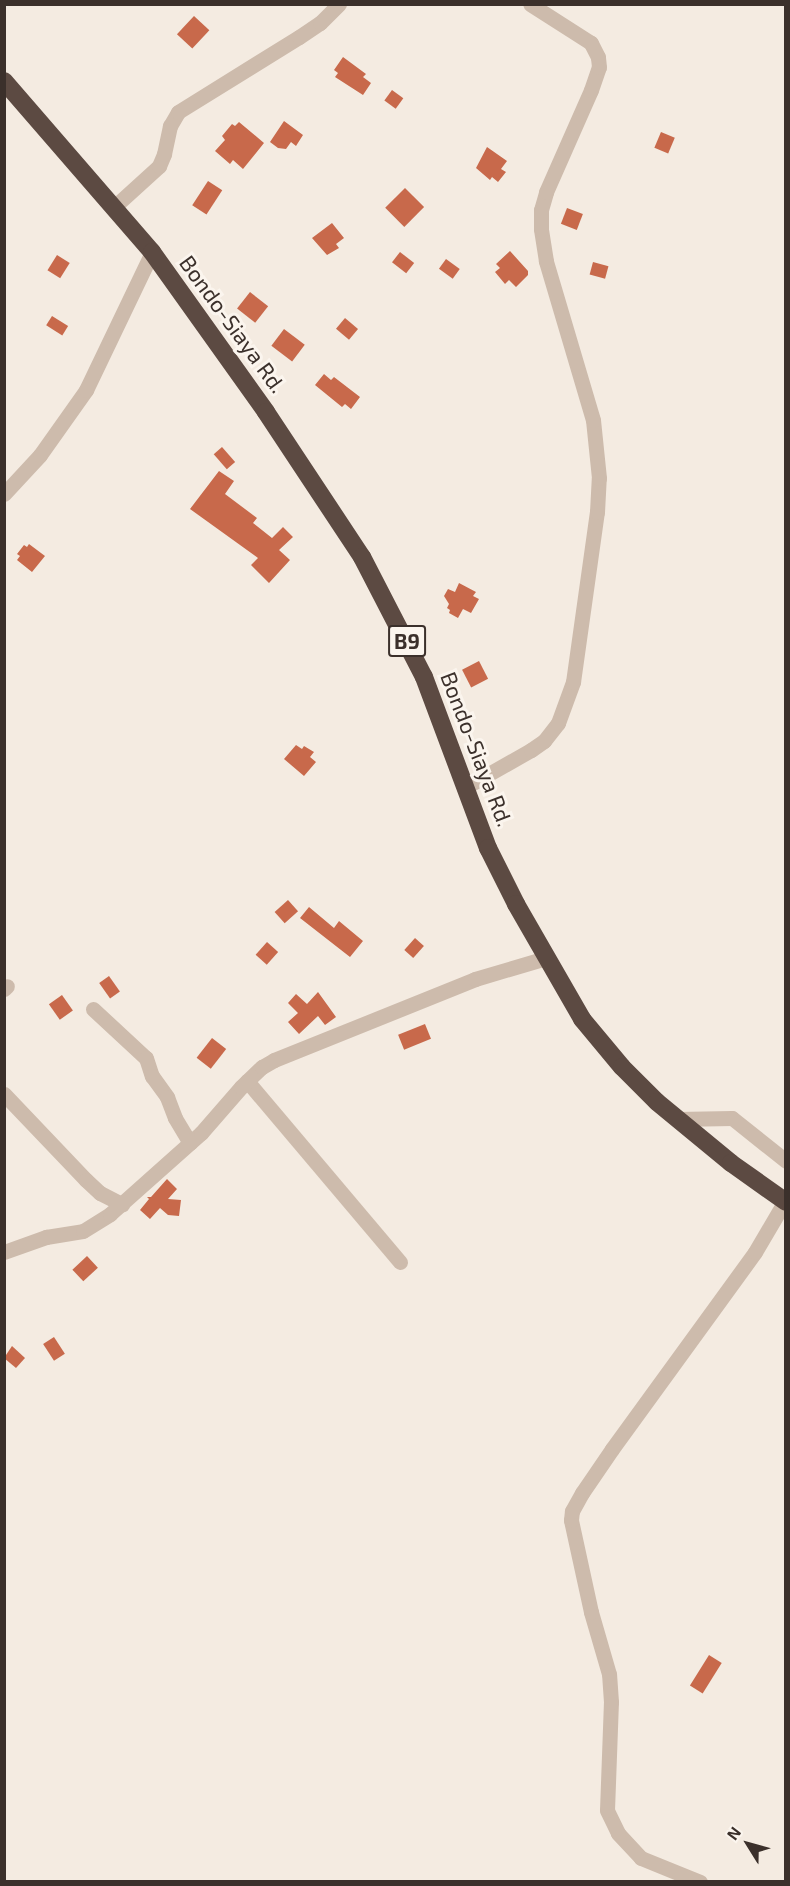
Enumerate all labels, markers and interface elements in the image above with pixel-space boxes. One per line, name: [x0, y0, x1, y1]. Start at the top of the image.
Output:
street label: Bondo-Siaya Rd.: [174, 250, 292, 398]
road number: B9: [388, 623, 426, 659]
street label: Bondo-Siaya Rd.: [435, 668, 519, 830]
north arrow: [718, 1814, 778, 1874]
text: N: [722, 1823, 744, 1843]

